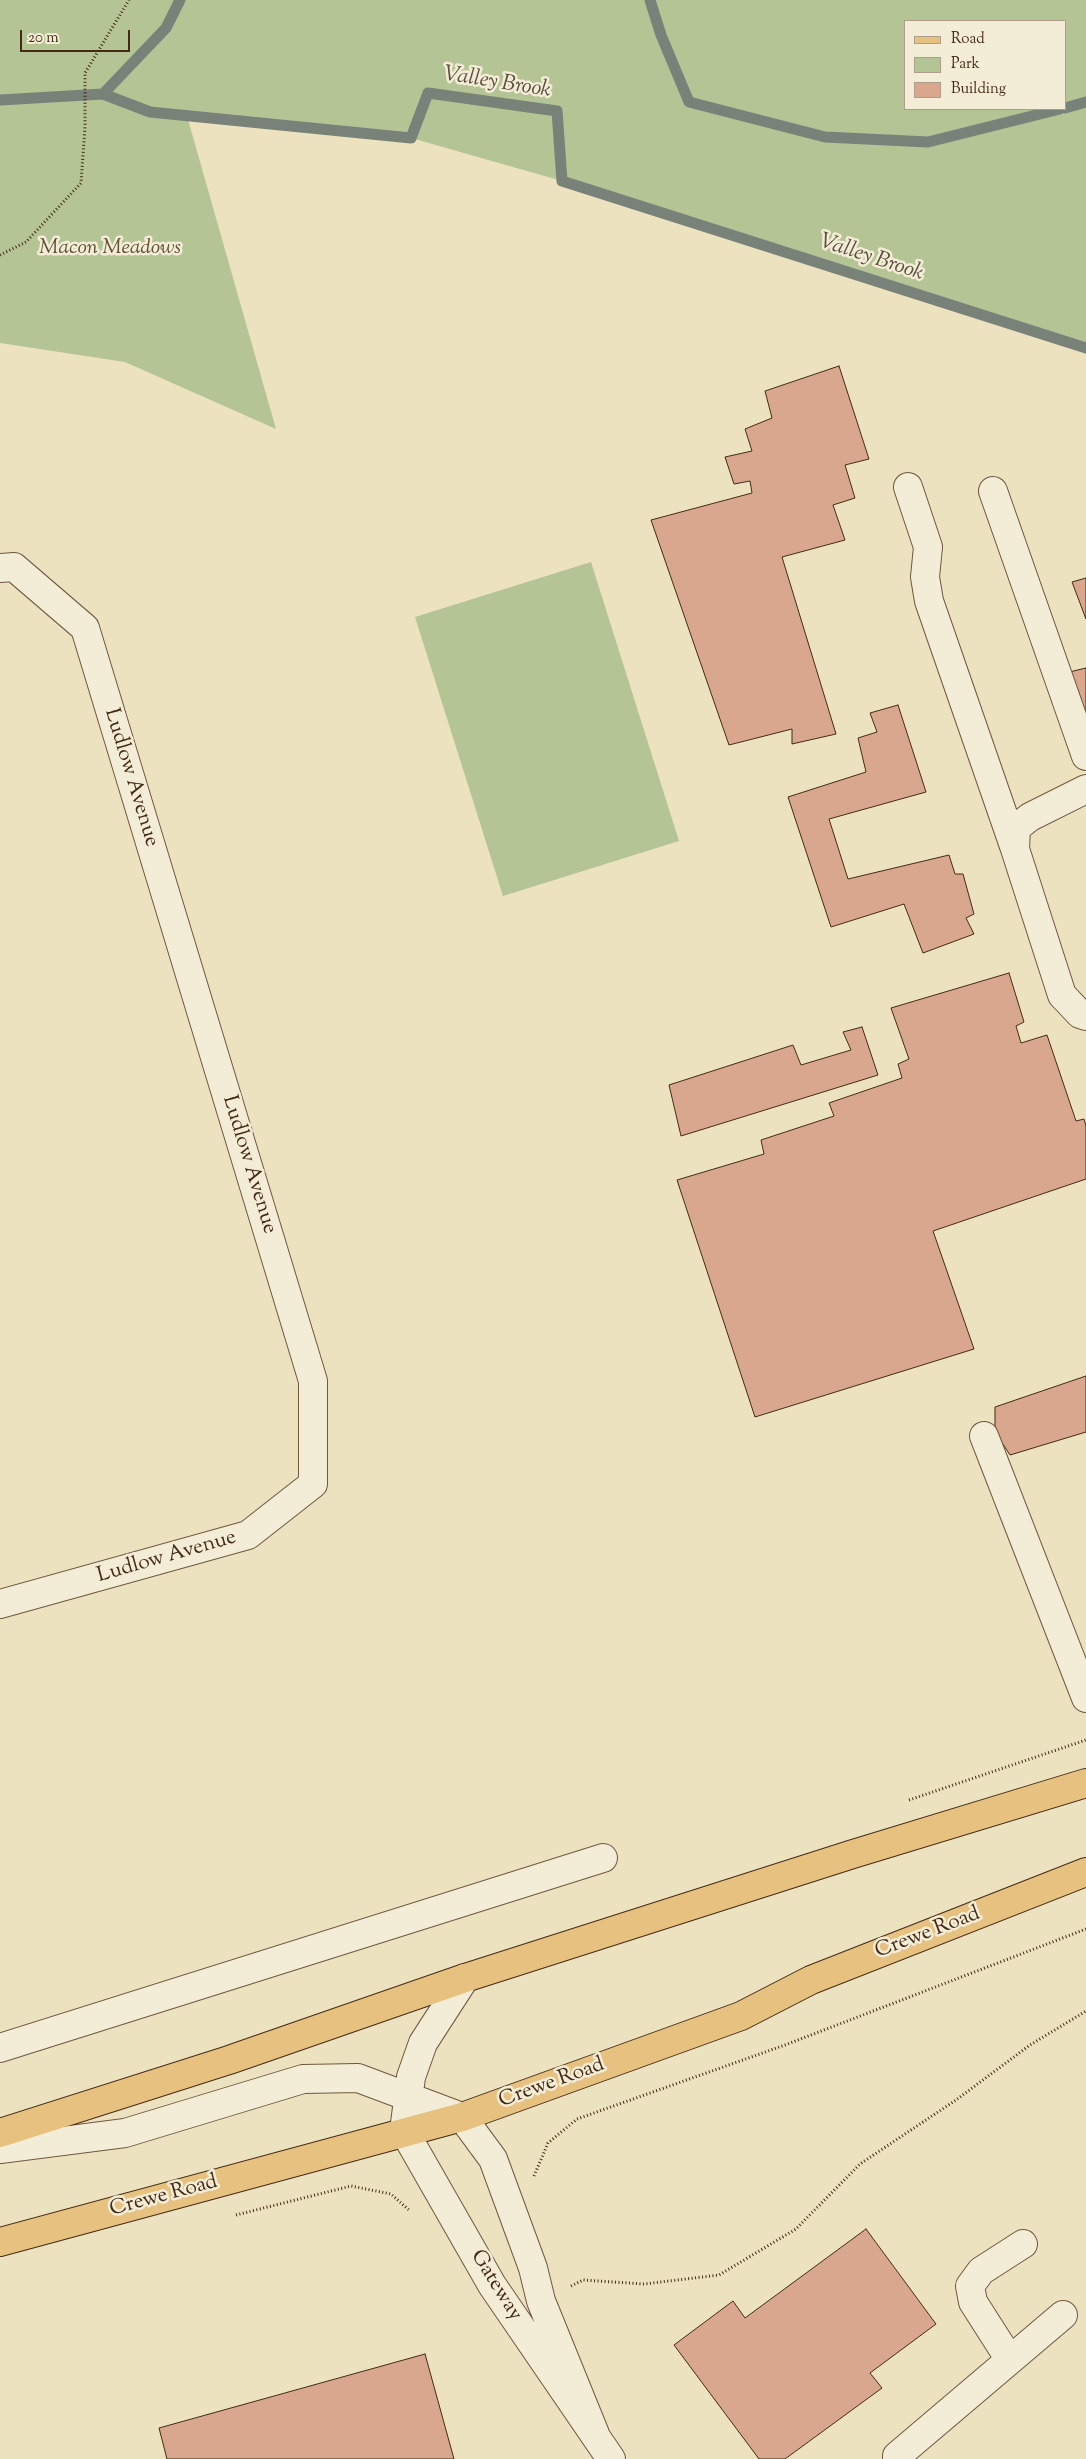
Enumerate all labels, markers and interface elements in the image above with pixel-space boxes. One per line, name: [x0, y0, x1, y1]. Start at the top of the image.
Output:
scale bar: [22, 20, 132, 52]
legend: [904, 20, 1066, 110]
text: 20 m: [28, 28, 59, 49]
text: Road: [951, 29, 985, 50]
text: Park: [951, 54, 980, 75]
water label: Valley Brook: [441, 62, 553, 106]
text: Building: [951, 79, 1006, 100]
water label: Valley Brook: [815, 230, 927, 288]
park label: Macon Meadows: [39, 236, 181, 262]
street label: Ludlow Avenue: [97, 706, 163, 850]
street label: Ludlow Avenue: [215, 1093, 281, 1237]
street label: Ludlow Avenue: [95, 1526, 239, 1590]
street label: Crewe Road: [872, 1902, 984, 1966]
street label: Crewe Road: [496, 2053, 608, 2115]
street label: Crewe Road: [107, 2171, 221, 2223]
street label: Gateway: [463, 2246, 527, 2326]

